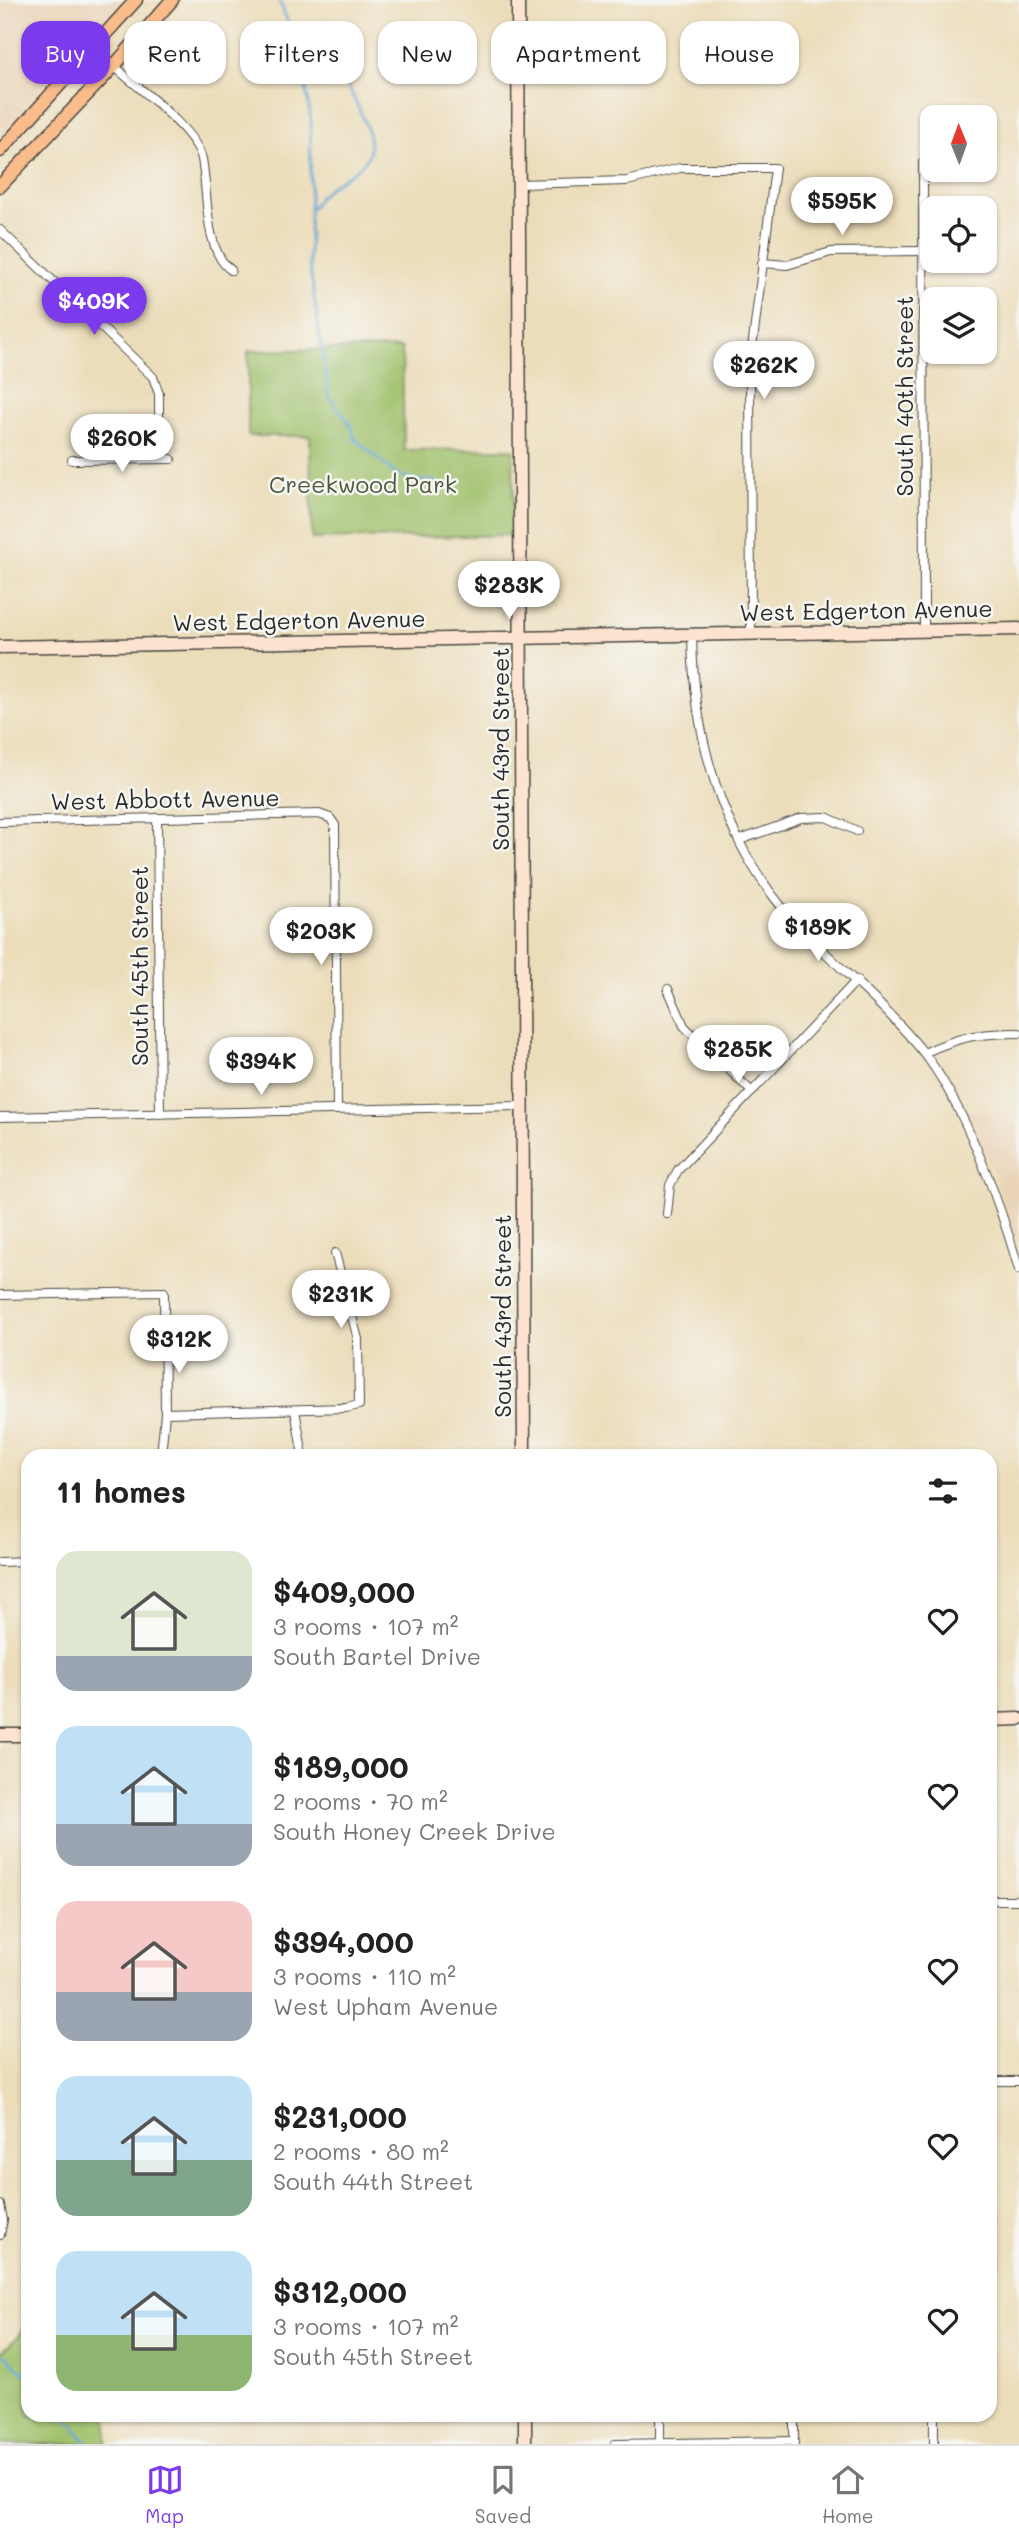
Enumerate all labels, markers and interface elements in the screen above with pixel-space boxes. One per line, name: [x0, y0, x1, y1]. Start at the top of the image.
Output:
chip: Buy: [21, 21, 110, 84]
chip: Rent: [124, 21, 226, 84]
chip: Filters: [240, 21, 364, 84]
chip: New: [378, 21, 477, 84]
chip: Apartment: [491, 21, 666, 84]
chip: House: [680, 21, 799, 84]
north arrow: [920, 105, 998, 182]
map controls: [920, 105, 997, 364]
pin: $595K: [793, 177, 891, 237]
text: $595K: [807, 185, 877, 215]
button: locate: [920, 196, 997, 273]
pin: $409K: [45, 278, 143, 337]
text: $409K: [58, 285, 130, 315]
button: layers: [920, 287, 997, 364]
street label: South 40th Street: [889, 296, 919, 496]
pin: $262K: [715, 342, 813, 401]
text: $262K: [730, 349, 798, 379]
pin: $260K: [73, 414, 171, 474]
text: $260K: [87, 422, 157, 452]
park label: Creekwood Park: [269, 469, 457, 499]
pin: $283K: [460, 562, 558, 621]
text: $283K: [474, 569, 544, 599]
street label: West Edgerton Avenue: [739, 593, 993, 627]
street label: West Edgerton Avenue: [172, 603, 426, 637]
street label: South 43rd Street: [485, 647, 515, 851]
street label: West Abbott Avenue: [50, 782, 280, 816]
street label: South 45th Street: [124, 866, 154, 1066]
pin: $189K: [769, 904, 867, 963]
pin: $203K: [272, 908, 370, 967]
text: $189K: [784, 911, 852, 941]
text: $203K: [286, 915, 356, 945]
pin: $285K: [689, 1026, 787, 1085]
text: $285K: [703, 1033, 773, 1063]
pin: $394K: [212, 1038, 310, 1097]
text: $394K: [225, 1045, 297, 1075]
street label: South 43rd Street: [487, 1214, 517, 1418]
pin: $231K: [292, 1270, 390, 1330]
text: $231K: [308, 1278, 374, 1308]
pin: $312K: [130, 1316, 228, 1375]
text: $312K: [146, 1323, 212, 1353]
text: 11 homes: [56, 1471, 186, 1511]
icon: filters: [924, 1472, 962, 1510]
text: $409,000: [273, 1571, 415, 1611]
icon: home: [112, 1579, 196, 1663]
icon: heart: [924, 1602, 962, 1640]
text: 3 rooms · 107 m²: [273, 1611, 459, 1641]
text: South Bartel Drive: [273, 1641, 481, 1671]
text: $189,000: [273, 1746, 409, 1786]
icon: home: [112, 1754, 196, 1838]
icon: heart: [924, 1777, 962, 1815]
text: 2 rooms · 70 m²: [273, 1786, 448, 1816]
text: South Honey Creek Drive: [273, 1816, 556, 1846]
text: $394,000: [273, 1921, 414, 1961]
icon: home: [112, 1929, 196, 2013]
icon: heart: [924, 1952, 962, 1990]
text: 3 rooms · 110 m²: [273, 1961, 456, 1991]
text: West Upham Avenue: [273, 1991, 498, 2021]
text: $231,000: [273, 2096, 407, 2136]
icon: home: [112, 2104, 196, 2188]
icon: heart: [924, 2127, 962, 2165]
text: 2 rooms · 80 m²: [273, 2136, 449, 2166]
text: South 44th Street: [273, 2166, 473, 2196]
text: $312,000: [273, 2271, 407, 2311]
icon: home: [112, 2279, 196, 2363]
icon: heart: [924, 2302, 962, 2340]
text: 3 rooms · 107 m²: [273, 2311, 459, 2341]
text: South 45th Street: [273, 2341, 473, 2371]
tab: Map: [145, 2461, 184, 2528]
tab: Saved: [475, 2461, 531, 2528]
tab: Home: [822, 2461, 874, 2528]

